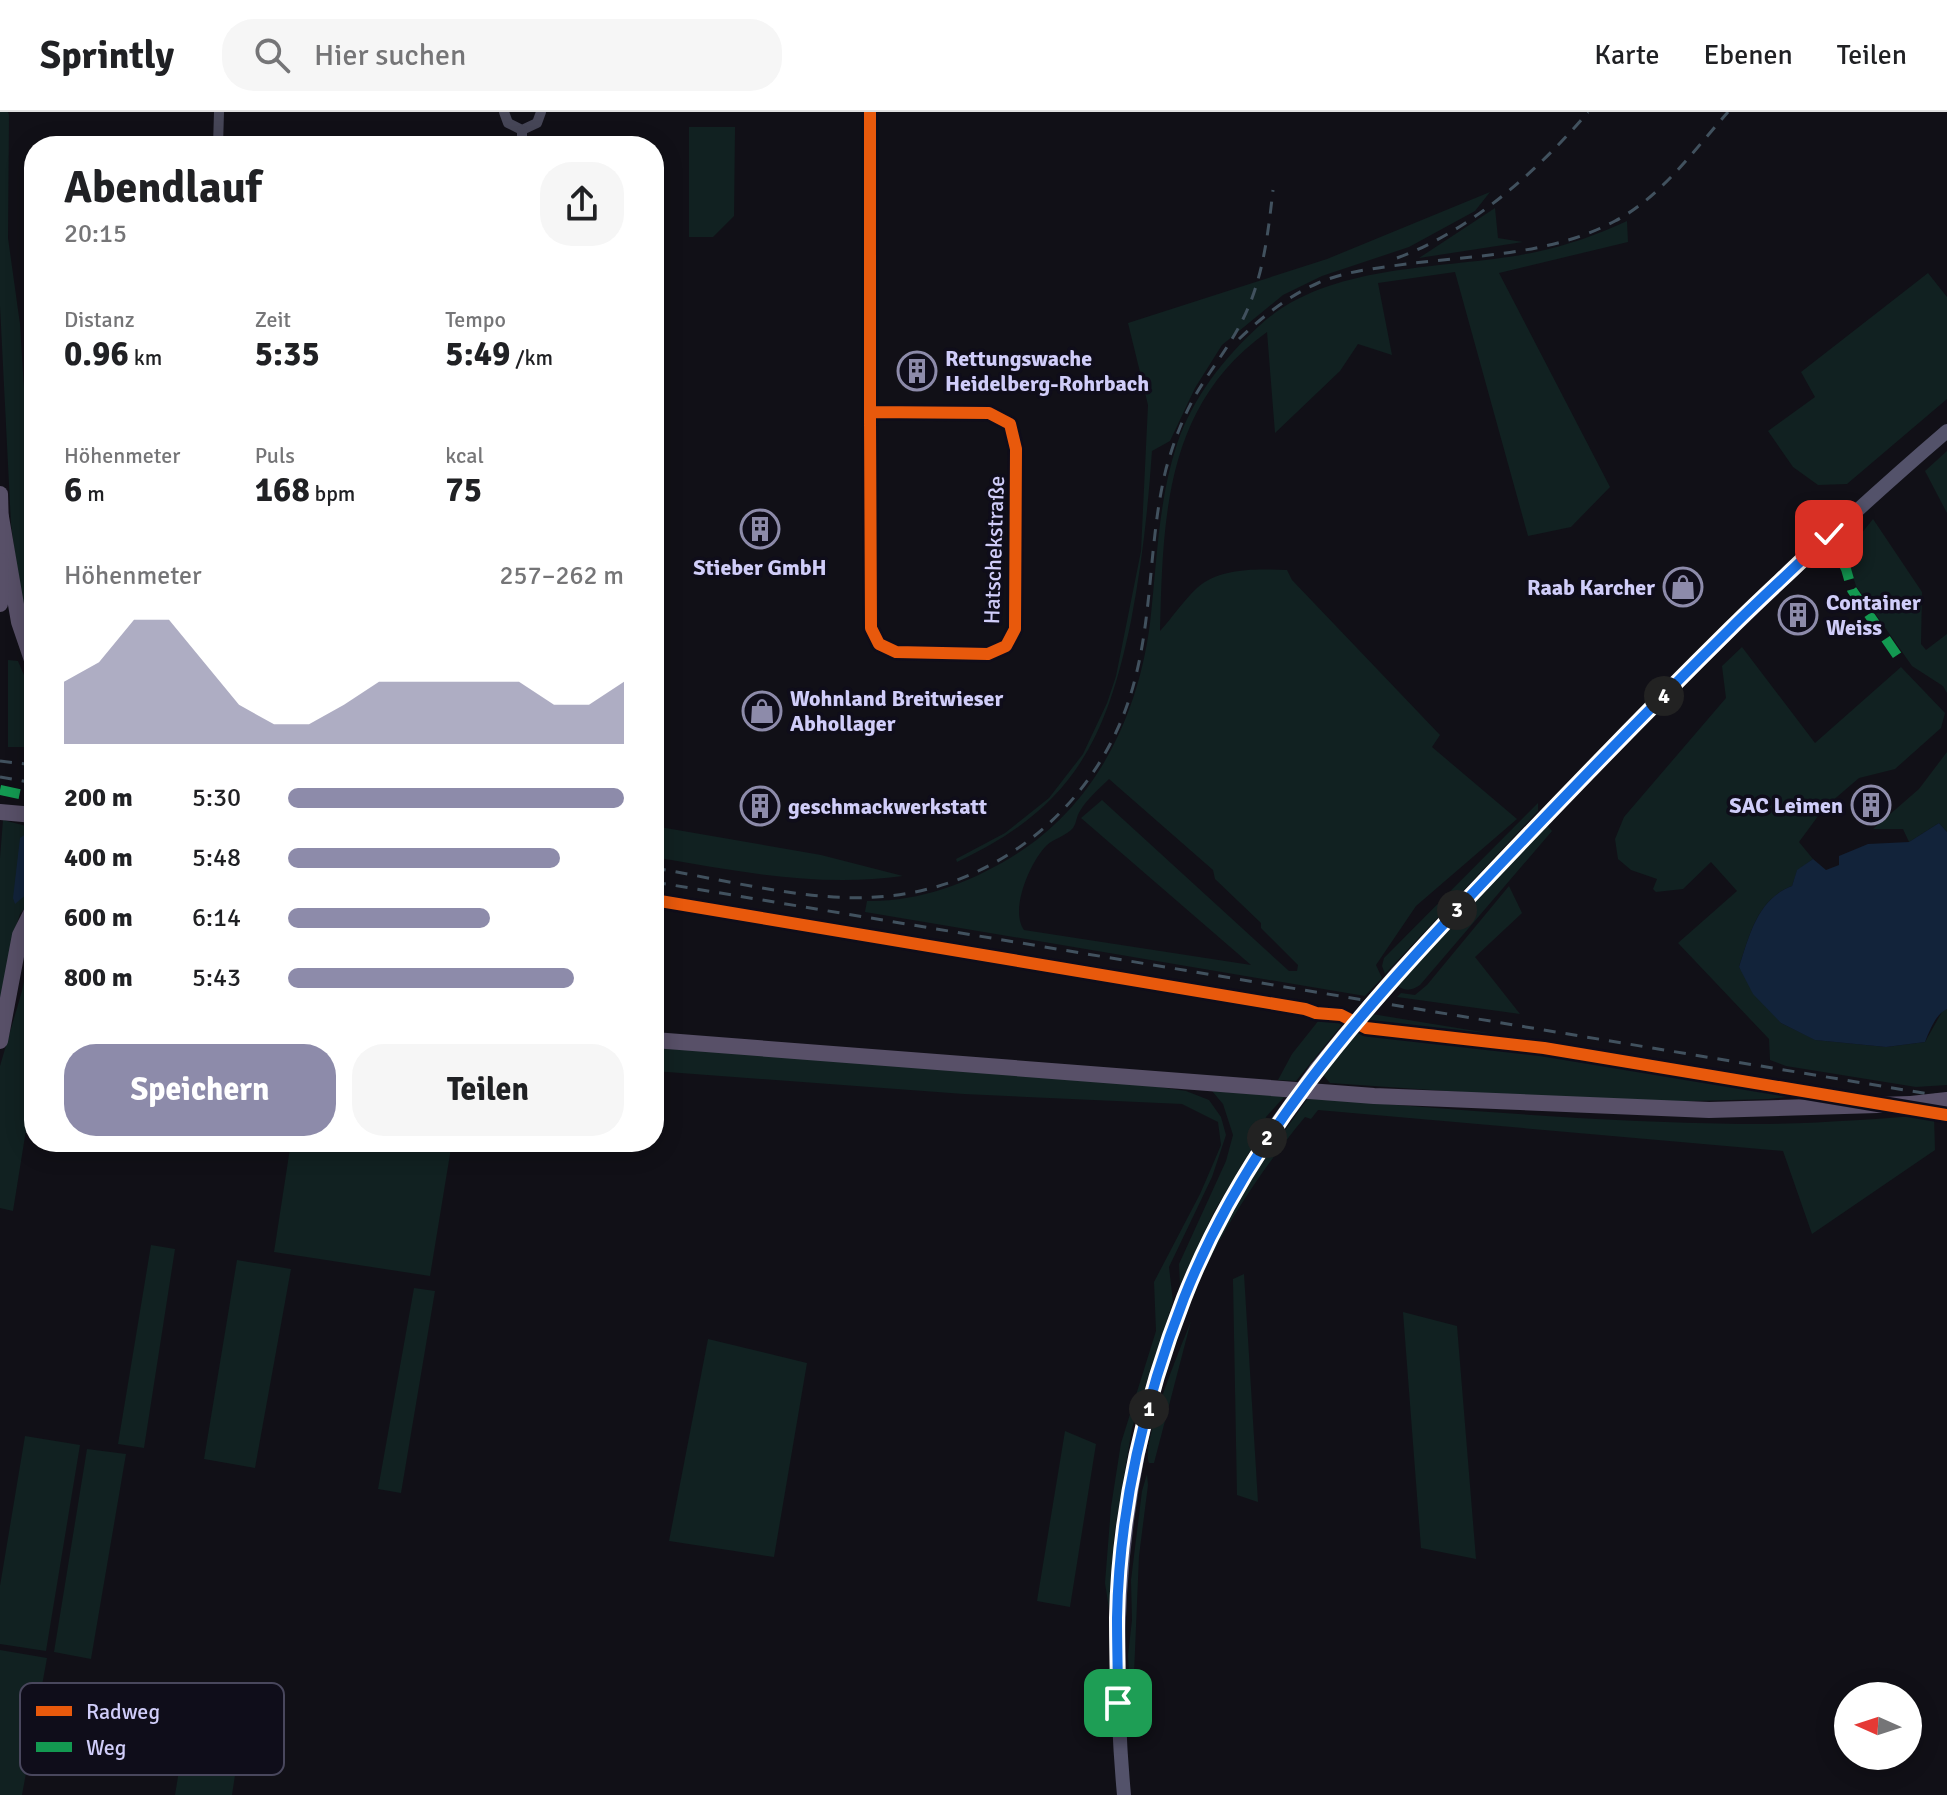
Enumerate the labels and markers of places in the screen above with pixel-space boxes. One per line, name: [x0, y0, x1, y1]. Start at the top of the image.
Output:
place label: Rettungswache Heidelberg-Rohrbach: [945, 345, 1149, 397]
building icon: Rettungswache Heidelberg-Rohrbach: [896, 350, 938, 392]
pin: [1795, 500, 1863, 568]
building icon: Stieber GmbH: [739, 508, 781, 550]
place label: Stieber GmbH: [693, 554, 827, 581]
shop icon: Raab Karcher: [1662, 566, 1704, 608]
place label: Raab Karcher: [1527, 574, 1655, 601]
place label: Container Weiss: [1826, 589, 1921, 641]
building icon: Container Weiss: [1777, 594, 1819, 636]
pin: 4: [1644, 676, 1684, 716]
place label: Wohnland Breitwieser Abhollager: [790, 685, 1003, 737]
shop icon: Wohnland Breitwieser Abhollager: [741, 690, 783, 732]
building icon: SAC Leimen: [1850, 784, 1892, 826]
building icon: geschmackwerkstatt: [739, 785, 781, 827]
place label: SAC Leimen: [1729, 792, 1843, 819]
place label: geschmackwerkstatt: [788, 793, 987, 820]
pin: 3: [1437, 890, 1477, 930]
pin: 2: [1247, 1118, 1287, 1158]
pin: 1: [1129, 1389, 1169, 1429]
pin: [1084, 1669, 1152, 1737]

